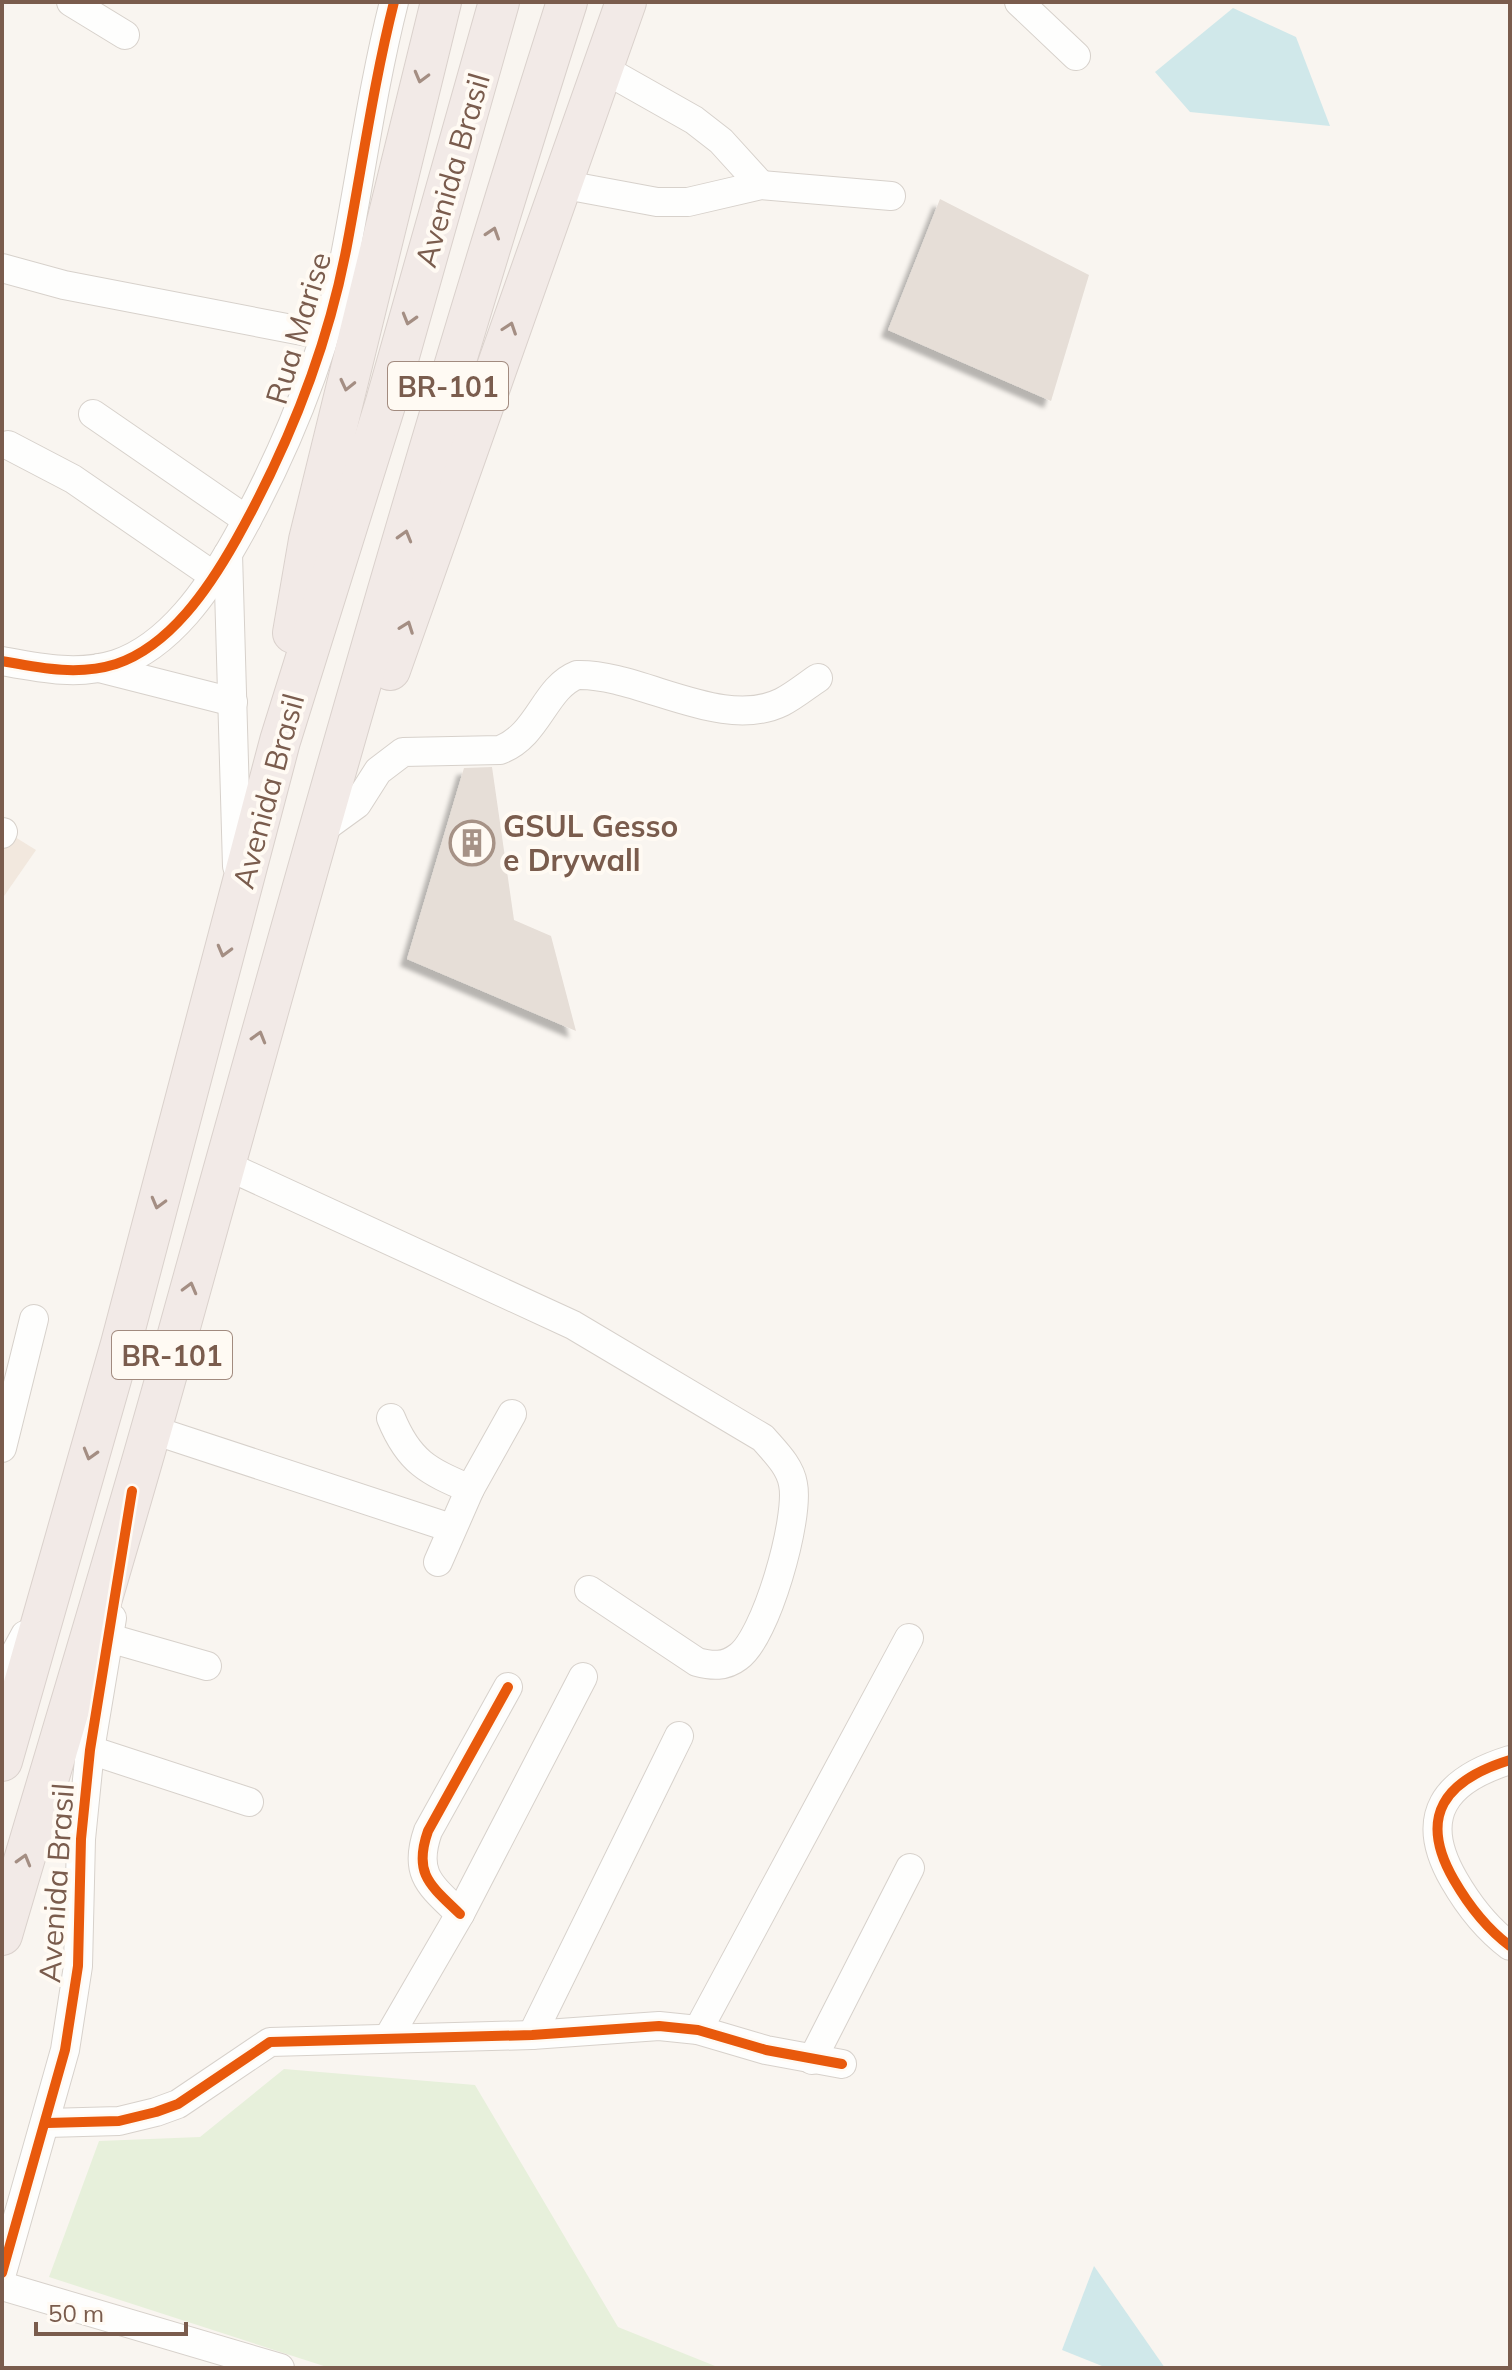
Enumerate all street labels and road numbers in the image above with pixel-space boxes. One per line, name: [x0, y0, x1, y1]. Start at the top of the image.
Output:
street label: Avenida Brasil: [406, 69, 498, 271]
street label: Rua Marise: [257, 247, 339, 409]
road number: BR-101: [388, 362, 508, 410]
street label: Avenida Brasil: [224, 689, 312, 893]
road number: BR-101: [112, 1331, 232, 1379]
street label: Avenida Brasil: [30, 1782, 82, 1984]

